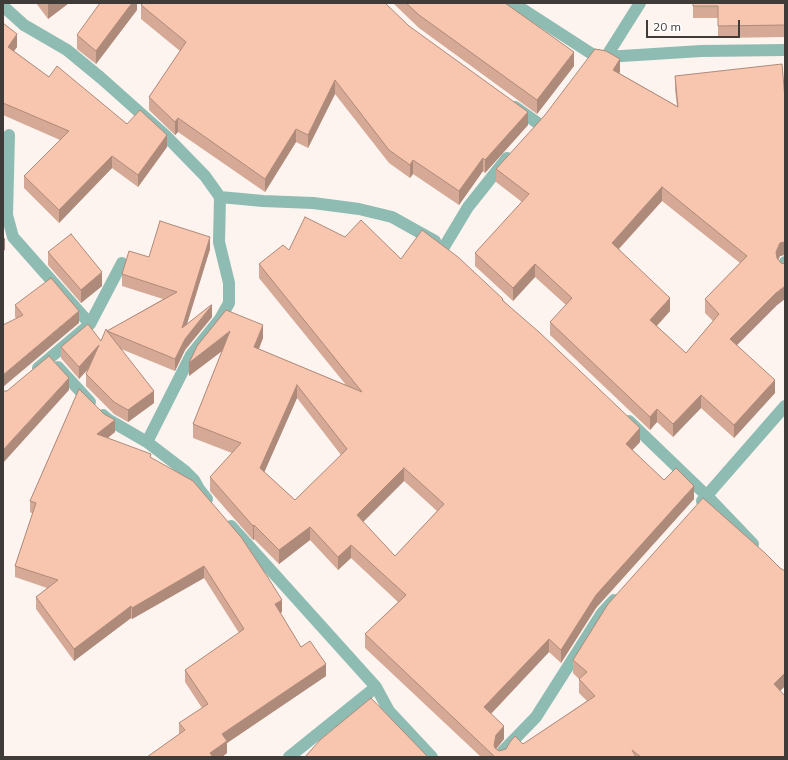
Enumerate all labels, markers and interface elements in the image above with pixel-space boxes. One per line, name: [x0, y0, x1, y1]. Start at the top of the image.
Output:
scale bar: [648, 12, 742, 38]
text: 20 m: [653, 19, 681, 34]

